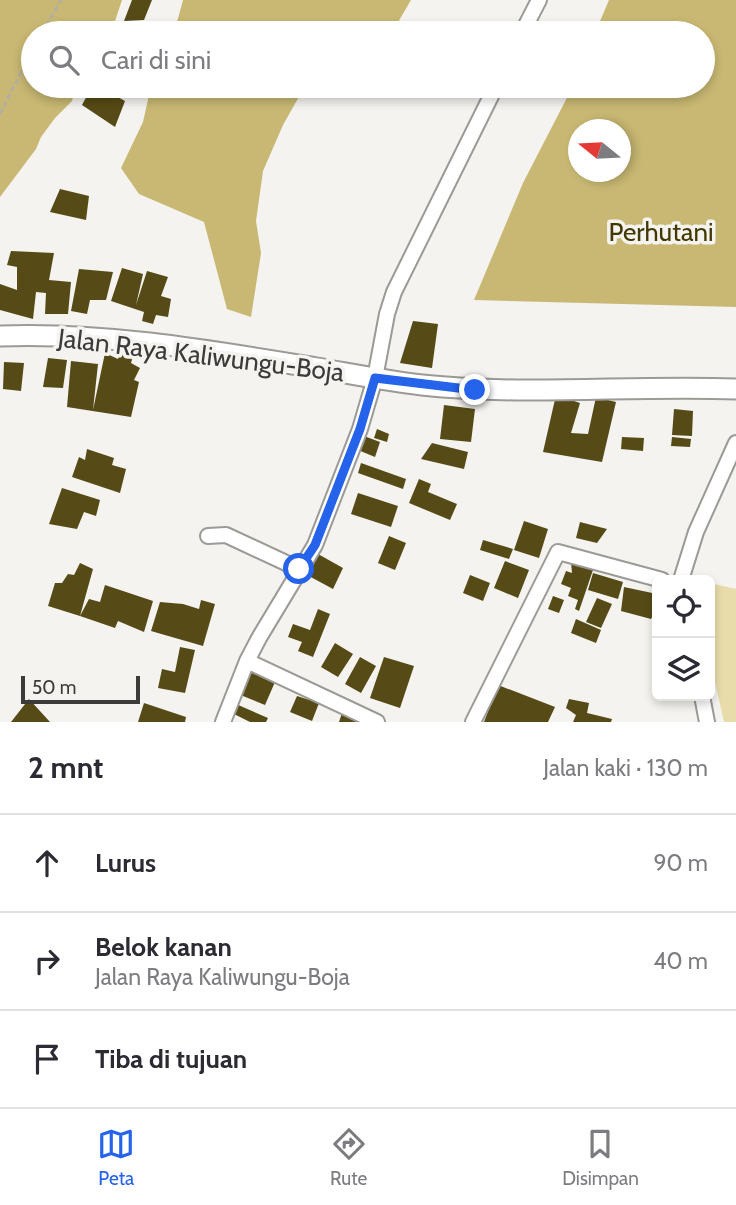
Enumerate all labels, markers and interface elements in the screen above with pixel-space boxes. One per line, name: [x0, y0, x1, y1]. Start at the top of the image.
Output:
search box: [21, 21, 715, 98]
icon: search: [45, 41, 83, 79]
text: Cari di sini: [101, 44, 211, 76]
north arrow: [568, 119, 631, 182]
park label: Perhutani: [608, 216, 714, 248]
street label: Jalan Raya Kaliwungu-Boja: [55, 321, 346, 388]
route end: [459, 374, 490, 405]
route start: [283, 553, 314, 584]
map controls: [652, 575, 715, 701]
button: locate: [652, 575, 715, 638]
button: layers: [652, 638, 715, 701]
scale bar: [21, 673, 140, 705]
text: 50 m: [32, 676, 76, 699]
text: 2 mnt: [28, 749, 103, 786]
text: Jalan kaki · 130 m: [543, 754, 708, 782]
icon: ahead: [28, 844, 66, 882]
text: Lurus: [95, 847, 156, 879]
text: 90 m: [654, 849, 708, 877]
text: Belok kanan: [95, 931, 232, 963]
icon: right: [28, 942, 66, 980]
text: 40 m: [653, 947, 708, 975]
text: Jalan Raya Kaliwungu-Boja: [95, 963, 350, 991]
icon: arrive: [28, 1040, 66, 1078]
text: Tiba di tujuan: [95, 1043, 247, 1075]
tab: Peta: [97, 1125, 135, 1190]
tab: Rute: [330, 1125, 368, 1190]
tab: Disimpan: [562, 1125, 639, 1190]

